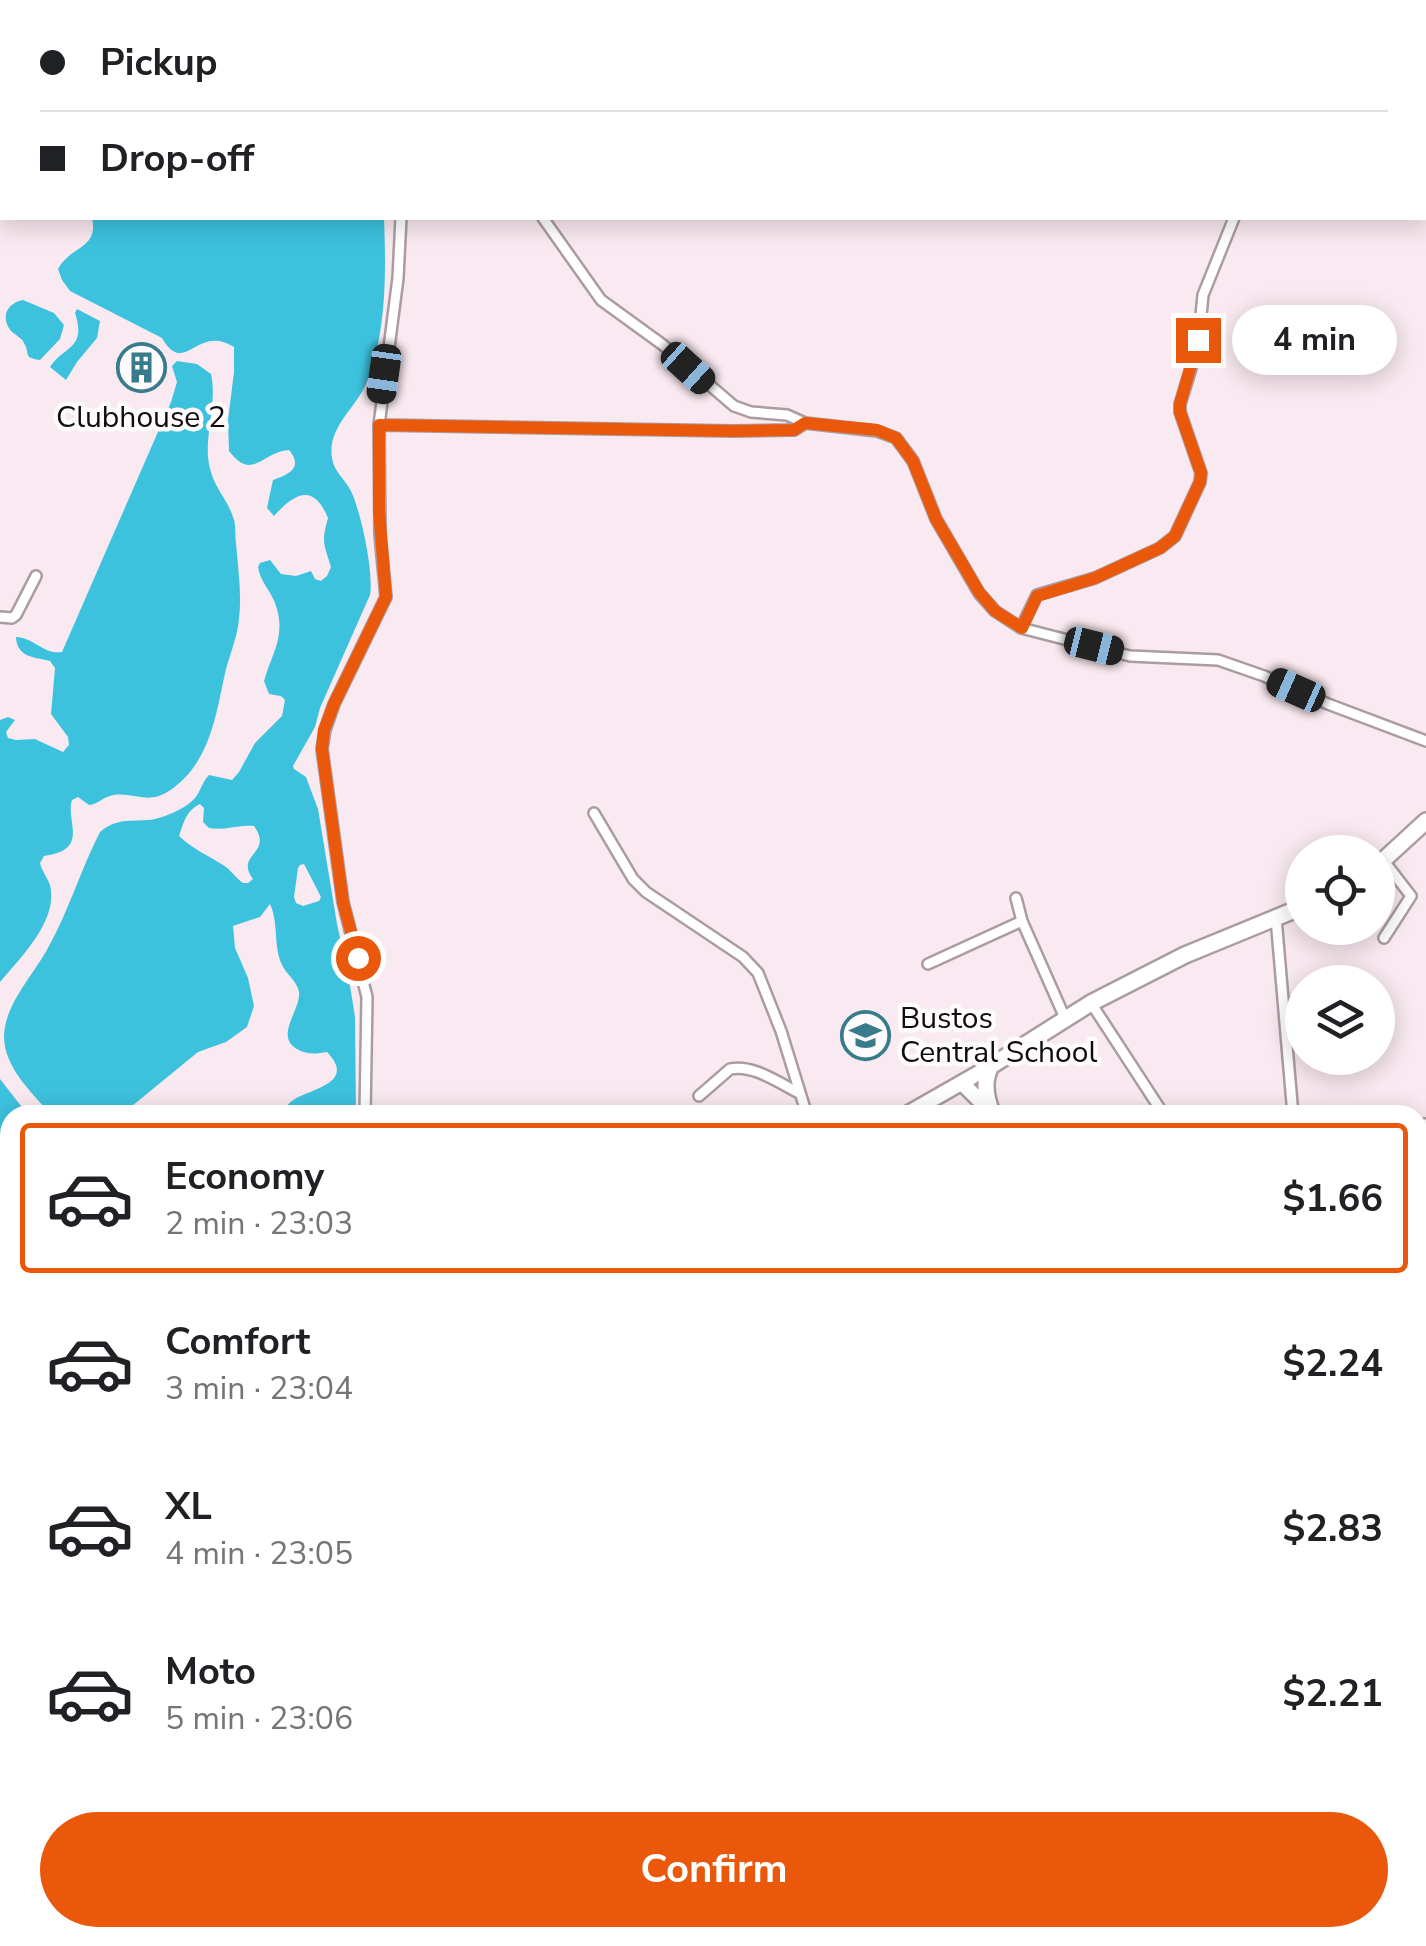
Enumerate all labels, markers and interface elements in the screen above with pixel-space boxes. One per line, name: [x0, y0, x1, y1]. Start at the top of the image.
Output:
text: Pickup: [100, 37, 218, 88]
text: Drop-off: [100, 133, 254, 184]
callout: 4 min: [1233, 305, 1398, 375]
route end: [1176, 318, 1221, 363]
text: 4 min: [1273, 318, 1356, 361]
car: [656, 337, 720, 399]
building icon: Clubhouse 2: [115, 342, 167, 394]
car: [365, 342, 403, 406]
place label: Clubhouse 2: [56, 397, 226, 438]
car: [1061, 624, 1127, 668]
car: [1262, 664, 1330, 716]
map controls: [1285, 835, 1395, 1075]
button: locate: [1285, 835, 1395, 945]
route start: [336, 936, 381, 981]
button: layers: [1285, 965, 1395, 1075]
place label: Bustos Central School: [900, 998, 1097, 1073]
school or university icon: Bustos Central School: [839, 1009, 891, 1061]
text: Economy: [165, 1151, 324, 1202]
icon: car: [45, 1153, 135, 1243]
text: $1.66: [1282, 1173, 1383, 1224]
text: 2 min · 23:03: [165, 1202, 353, 1245]
text: Comfort: [165, 1316, 310, 1367]
icon: car: [45, 1318, 135, 1408]
text: $2.24: [1282, 1338, 1383, 1389]
text: 3 min · 23:04: [165, 1367, 353, 1410]
text: XL: [165, 1481, 212, 1532]
icon: car: [45, 1483, 135, 1573]
text: $2.83: [1282, 1503, 1383, 1554]
text: 4 min · 23:05: [165, 1532, 353, 1575]
text: Moto: [165, 1646, 256, 1697]
icon: car: [45, 1648, 135, 1738]
text: $2.21: [1282, 1668, 1383, 1719]
text: 5 min · 23:06: [165, 1697, 353, 1740]
button: Confirm: [40, 1812, 1388, 1927]

